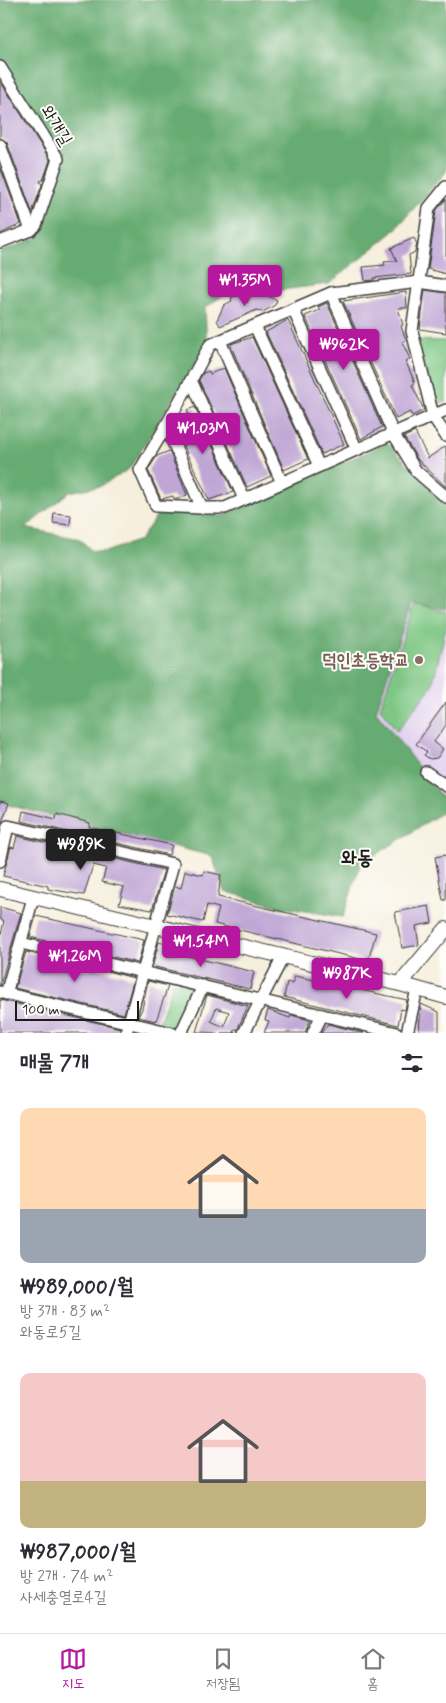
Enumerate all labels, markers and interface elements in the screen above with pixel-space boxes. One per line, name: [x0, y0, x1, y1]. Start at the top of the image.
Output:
street label: 와개길: [35, 101, 78, 151]
pin: ₩1.35M: [204, 264, 286, 307]
text: ₩1.35M: [219, 270, 271, 291]
pin: ₩962K: [309, 328, 379, 371]
text: ₩962K: [319, 334, 369, 355]
pin: ₩1.03M: [162, 412, 244, 455]
text: ₩1.03M: [177, 418, 229, 439]
place label: 덕인초등학교: [322, 649, 409, 673]
marker: 덕인초등학교: [413, 654, 425, 666]
pin: ₩989K: [46, 828, 116, 871]
text: ₩989K: [57, 834, 105, 855]
district label: 와동: [341, 845, 373, 872]
pin: ₩1.54M: [160, 926, 242, 968]
text: ₩1.54M: [173, 931, 229, 952]
pin: ₩1.26M: [34, 940, 116, 983]
text: ₩1.26M: [48, 946, 102, 967]
pin: ₩987K: [312, 958, 382, 1000]
text: ₩987K: [323, 963, 371, 984]
scale bar: [15, 998, 139, 1021]
text: 100 m: [22, 1001, 60, 1019]
text: 매물 7개: [20, 1049, 89, 1077]
icon: filters: [398, 1049, 426, 1077]
icon: home: [178, 1141, 268, 1231]
text: ₩989,000/월: [20, 1273, 134, 1301]
text: 방 3개 · 83 m²: [20, 1301, 110, 1322]
text: 와동로5길: [20, 1322, 81, 1343]
icon: home: [178, 1406, 268, 1496]
text: ₩987,000/월: [20, 1538, 136, 1566]
text: 방 2개 · 74 m²: [20, 1566, 113, 1587]
text: 사세충열로4길: [20, 1587, 107, 1608]
tab: 지도: [59, 1645, 87, 1693]
tab: 저장됨: [206, 1645, 240, 1693]
tab: 홈: [359, 1645, 387, 1693]

